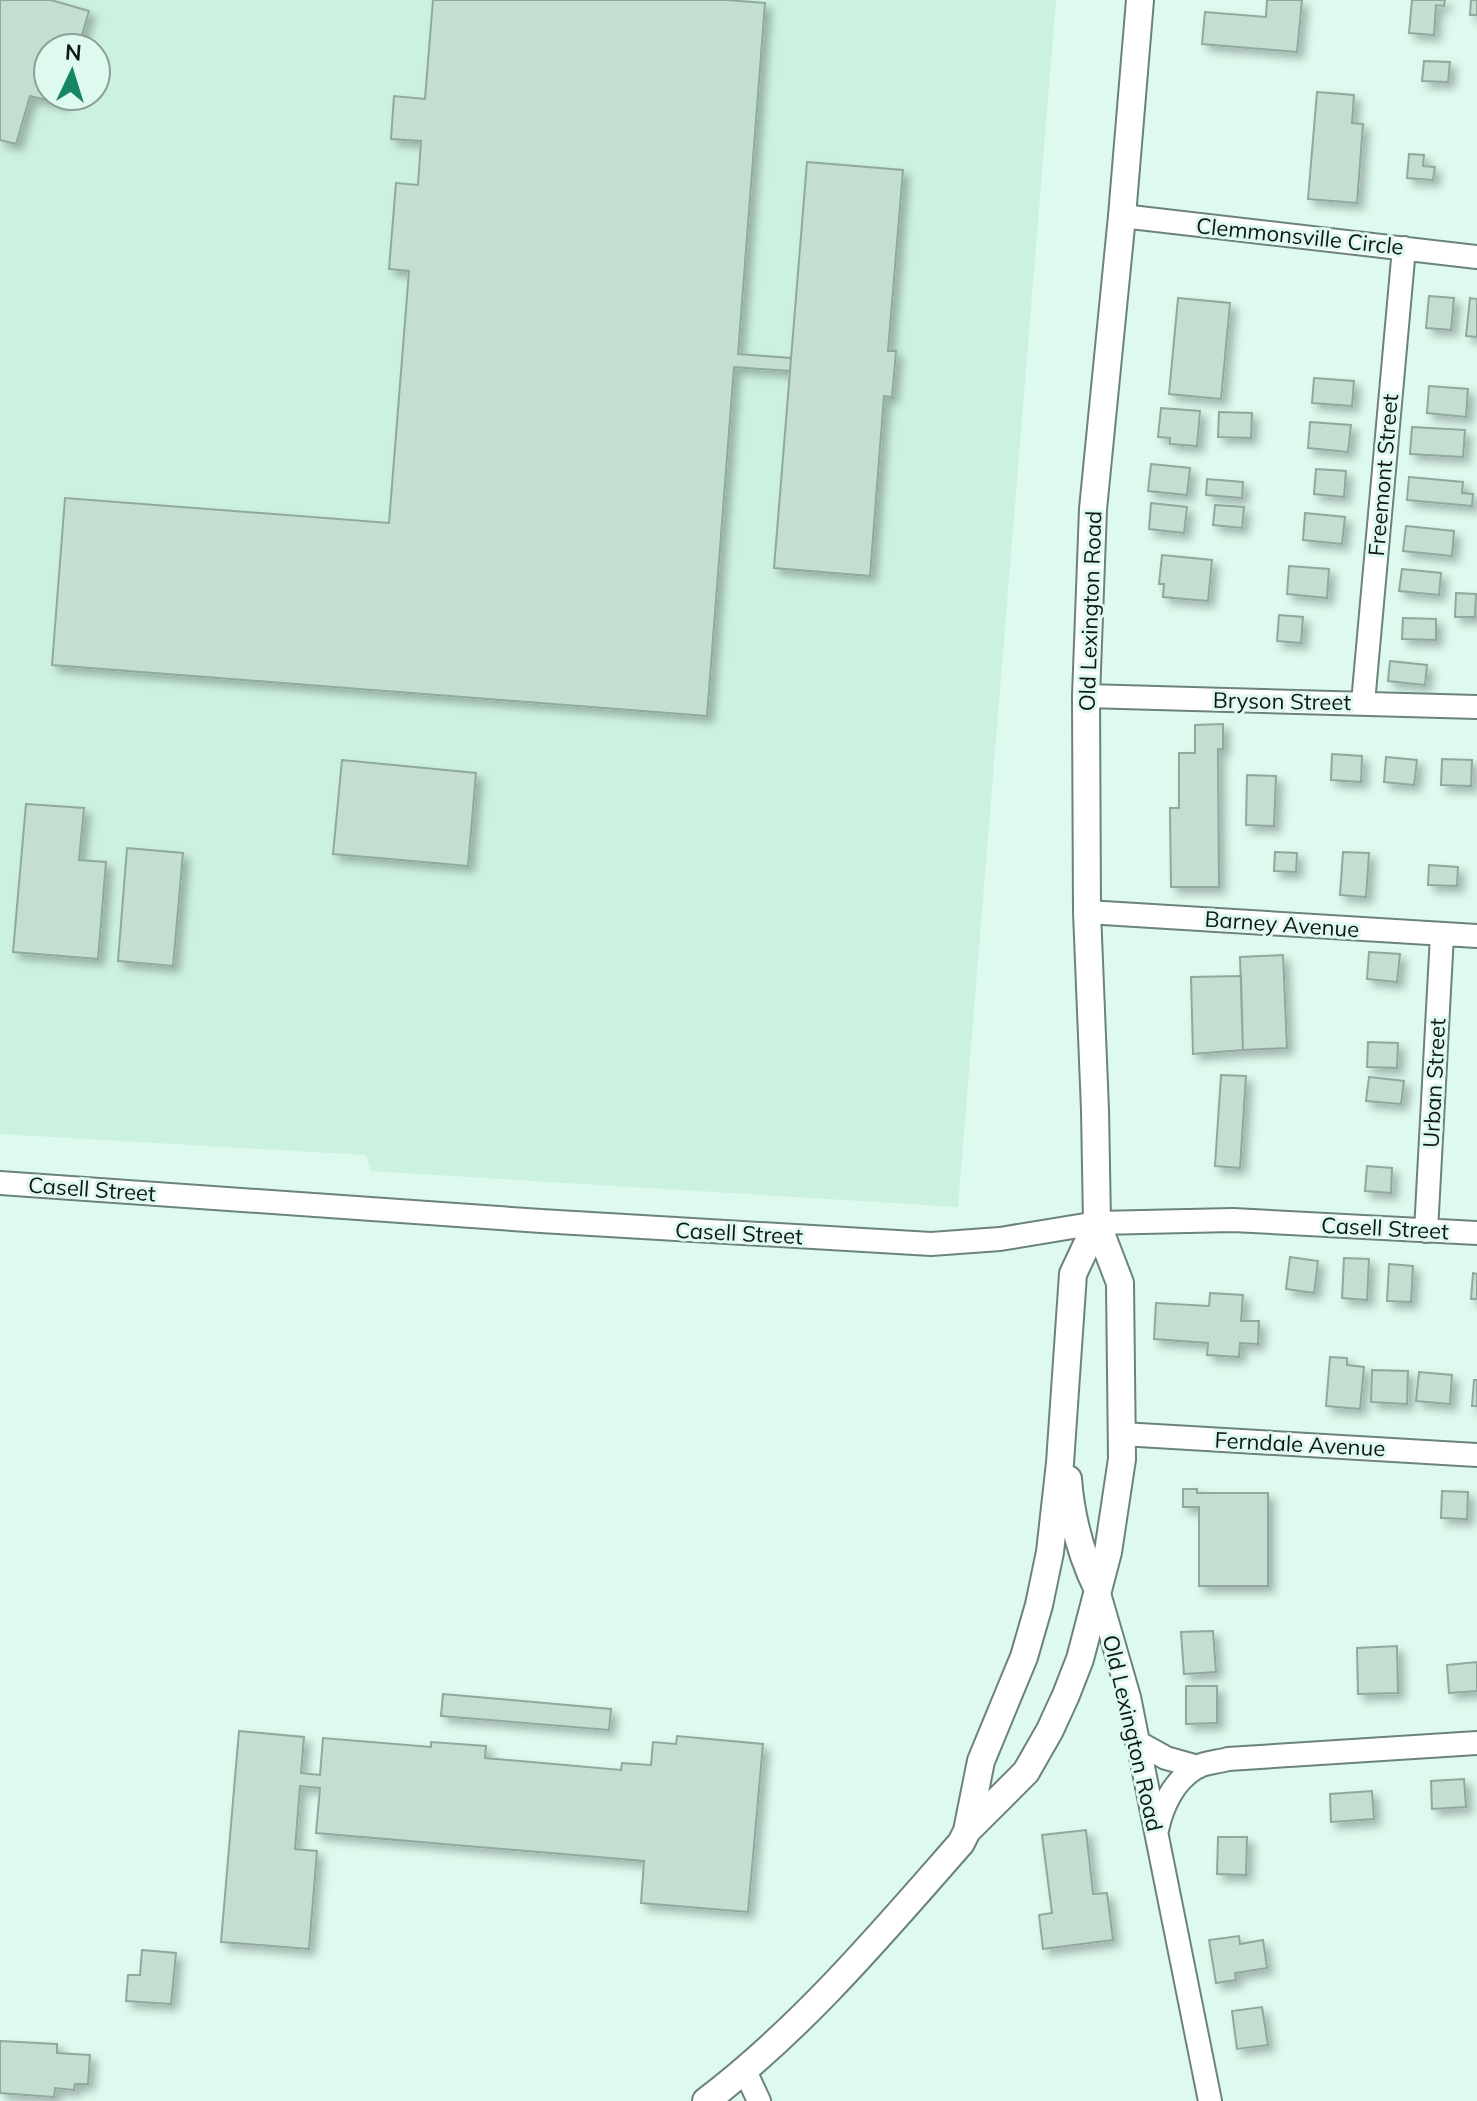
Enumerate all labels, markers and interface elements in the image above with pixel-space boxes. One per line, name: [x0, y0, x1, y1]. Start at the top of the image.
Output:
north arrow: [32, 32, 112, 112]
text: N: [64, 38, 83, 67]
street label: Clemmonsville Circle: [1195, 211, 1405, 261]
street label: Freemont Street: [1362, 392, 1404, 557]
street label: Old Lexington Road: [1073, 510, 1107, 712]
street label: Bryson Street: [1213, 686, 1352, 716]
street label: Barney Avenue: [1204, 905, 1360, 943]
street label: Urban Street: [1417, 1017, 1451, 1149]
street label: Casell Street: [27, 1171, 157, 1207]
street label: Casell Street: [1320, 1211, 1450, 1245]
street label: Casell Street: [674, 1216, 804, 1250]
street label: Ferndale Avenue: [1214, 1426, 1386, 1462]
street label: Old Lexington Road: [1097, 1632, 1169, 1834]

